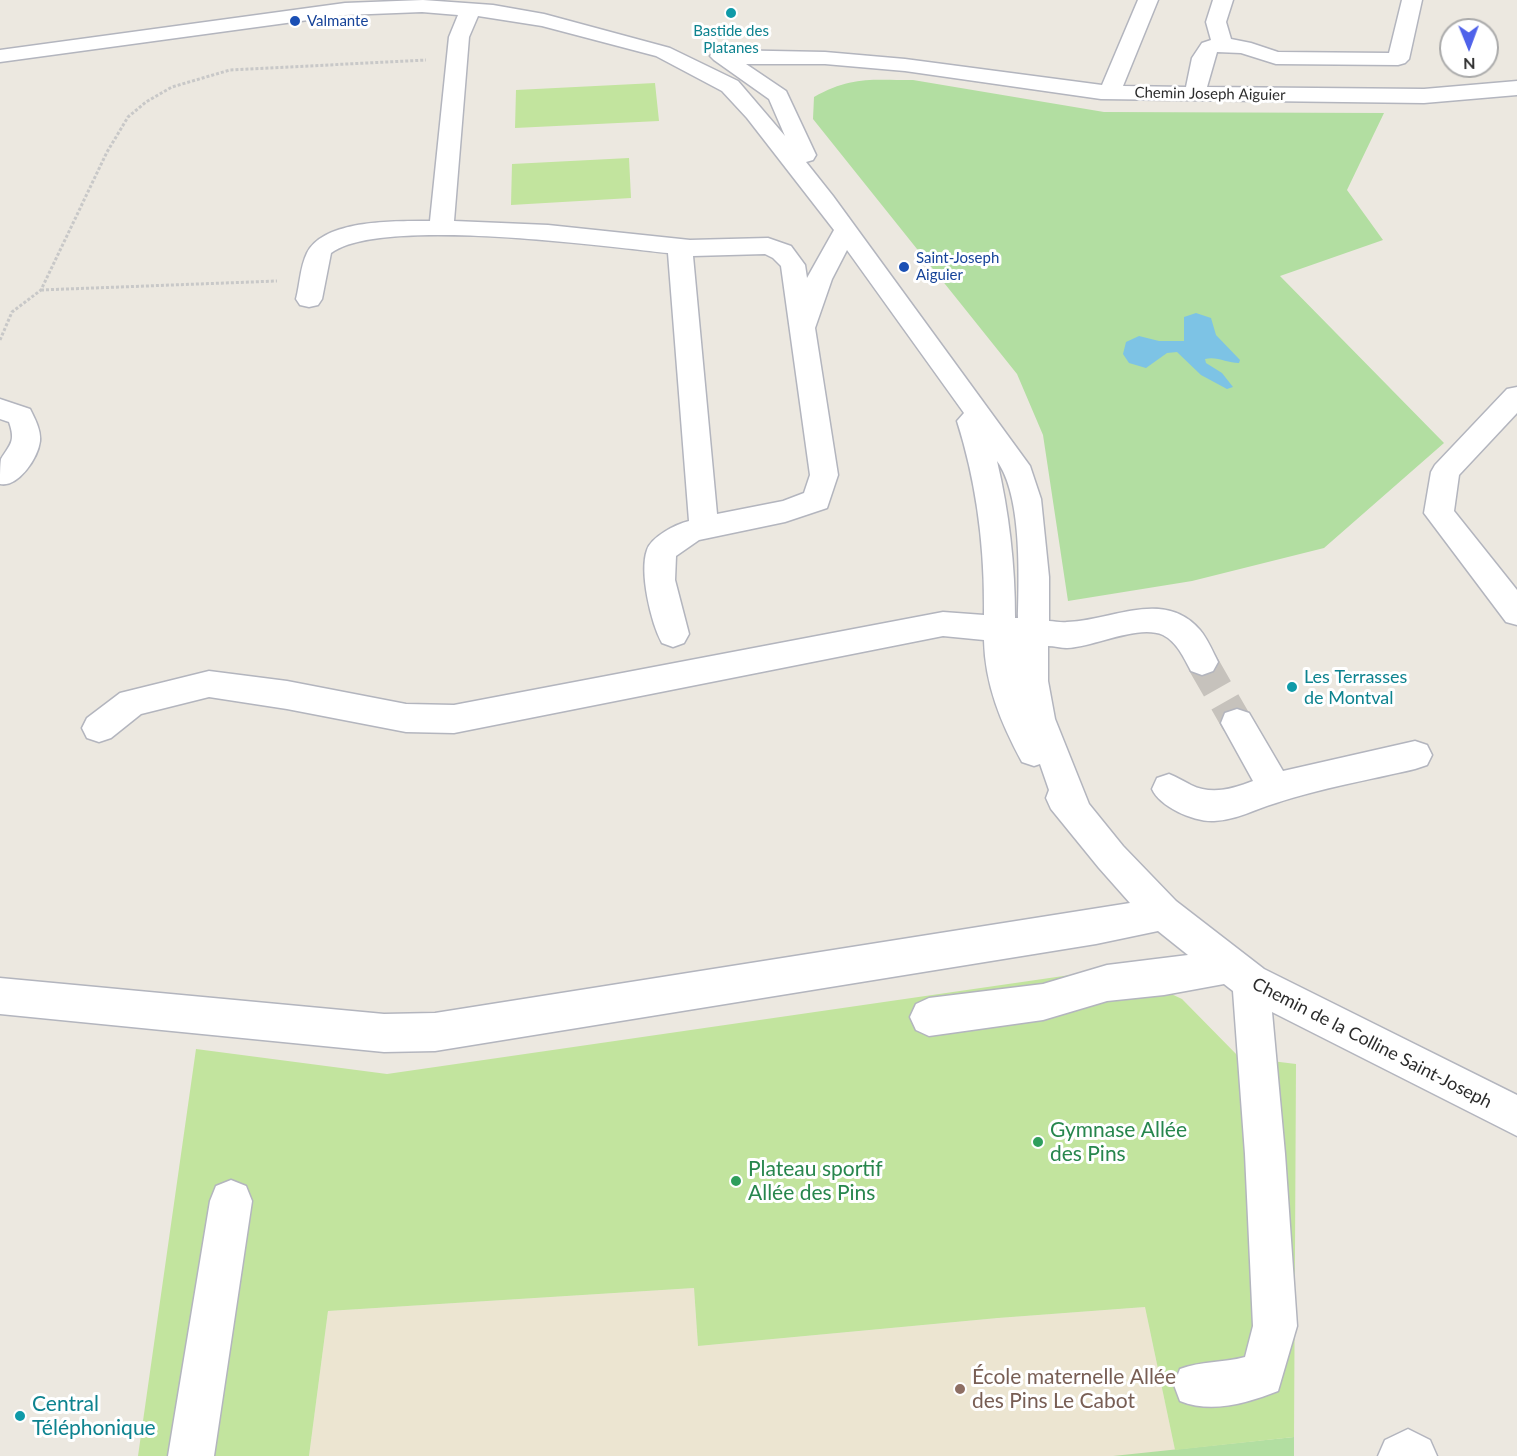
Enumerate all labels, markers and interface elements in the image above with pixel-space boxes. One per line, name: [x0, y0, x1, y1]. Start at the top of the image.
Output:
marker: Bastide des Platanes: [724, 6, 738, 20]
place label: Valmante: [307, 12, 368, 30]
marker: Valmante: [288, 14, 302, 28]
north arrow: [1439, 18, 1499, 78]
place label: Bastide des Platanes: [693, 22, 769, 57]
text: N: [1463, 55, 1476, 74]
street label: Chemin Joseph Aiguier: [1134, 84, 1286, 104]
place label: Saint-Joseph Aiguier: [916, 249, 999, 284]
marker: Saint-Joseph Aiguier: [897, 260, 911, 274]
place label: Les Terrasses de Montval: [1304, 666, 1407, 708]
marker: Les Terrasses de Montval: [1285, 680, 1299, 694]
street label: Chemin de la Colline Saint-Joseph: [1248, 973, 1496, 1113]
place label: Gymnase Allée des Pins: [1050, 1117, 1187, 1167]
marker: Gymnase Allée des Pins: [1031, 1135, 1045, 1149]
place label: Plateau sportif Allée des Pins: [748, 1156, 883, 1206]
marker: Plateau sportif Allée des Pins: [729, 1174, 743, 1188]
place label: École maternelle Allée des Pins Le Cabot: [972, 1364, 1176, 1414]
marker: École maternelle Allée des Pins Le Cabot: [953, 1382, 967, 1396]
place label: Central Téléphonique: [32, 1391, 156, 1441]
marker: Central Téléphonique: [13, 1409, 27, 1423]

